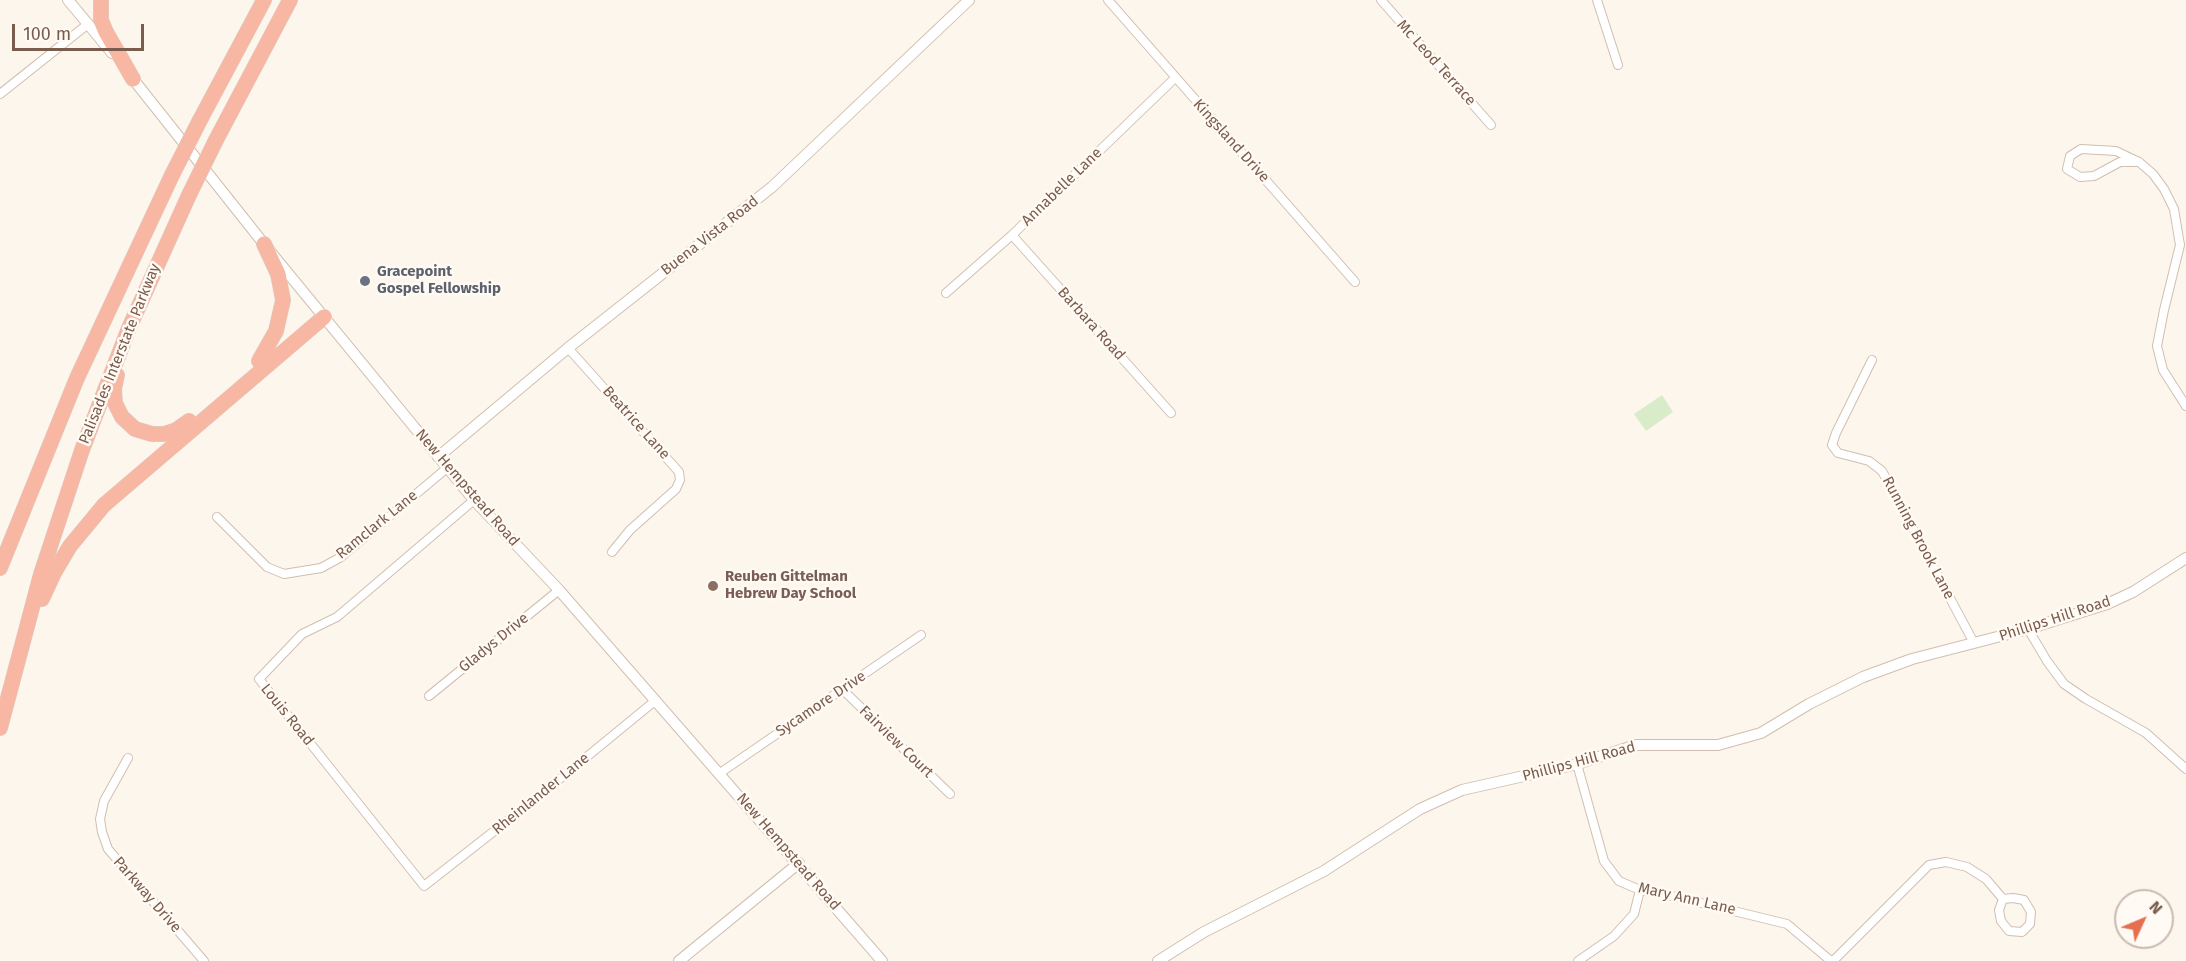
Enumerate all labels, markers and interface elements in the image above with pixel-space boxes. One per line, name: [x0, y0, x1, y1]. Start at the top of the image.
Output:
scale bar: [15, 12, 147, 50]
street label: Mc Leod Terrace: [1393, 16, 1479, 110]
text: 100 m: [23, 23, 71, 45]
street label: Kingsland Drive: [1189, 96, 1273, 186]
street label: Annabelle Lane: [1018, 144, 1106, 230]
street label: Buena Vista Road: [658, 192, 762, 280]
street label: Palisades Interstate Parkway: [75, 261, 165, 447]
place label: Gracepoint Gospel Fellowship: [377, 263, 501, 298]
marker: Gracepoint Gospel Fellowship: [358, 274, 372, 288]
street label: Barbara Road: [1054, 284, 1128, 364]
street label: Beatrice Lane: [598, 383, 674, 463]
street label: New Hempstead Road: [411, 426, 523, 550]
street label: Running Brook Lane: [1878, 474, 1958, 602]
street label: Ramclark Lane: [333, 487, 421, 563]
place label: Reuben Gittelman Hebrew Day School: [725, 568, 856, 603]
marker: Reuben Gittelman Hebrew Day School: [706, 579, 720, 593]
street label: Phillips Hill Road: [1997, 592, 2113, 646]
street label: Gladys Drive: [456, 609, 532, 677]
street label: Sycamore Drive: [773, 667, 869, 741]
street label: Louis Road: [257, 680, 317, 750]
street label: Fairview Court: [855, 702, 937, 782]
street label: Phillips Hill Road: [1521, 738, 1637, 786]
street label: Rheinlander Lane: [489, 749, 593, 839]
street label: New Hempstead Road: [732, 790, 844, 914]
street label: Parkway Drive: [109, 853, 185, 937]
street label: Mary Ann Lane: [1636, 879, 1738, 919]
north arrow: [2114, 889, 2174, 949]
text: N: [2145, 897, 2166, 918]

